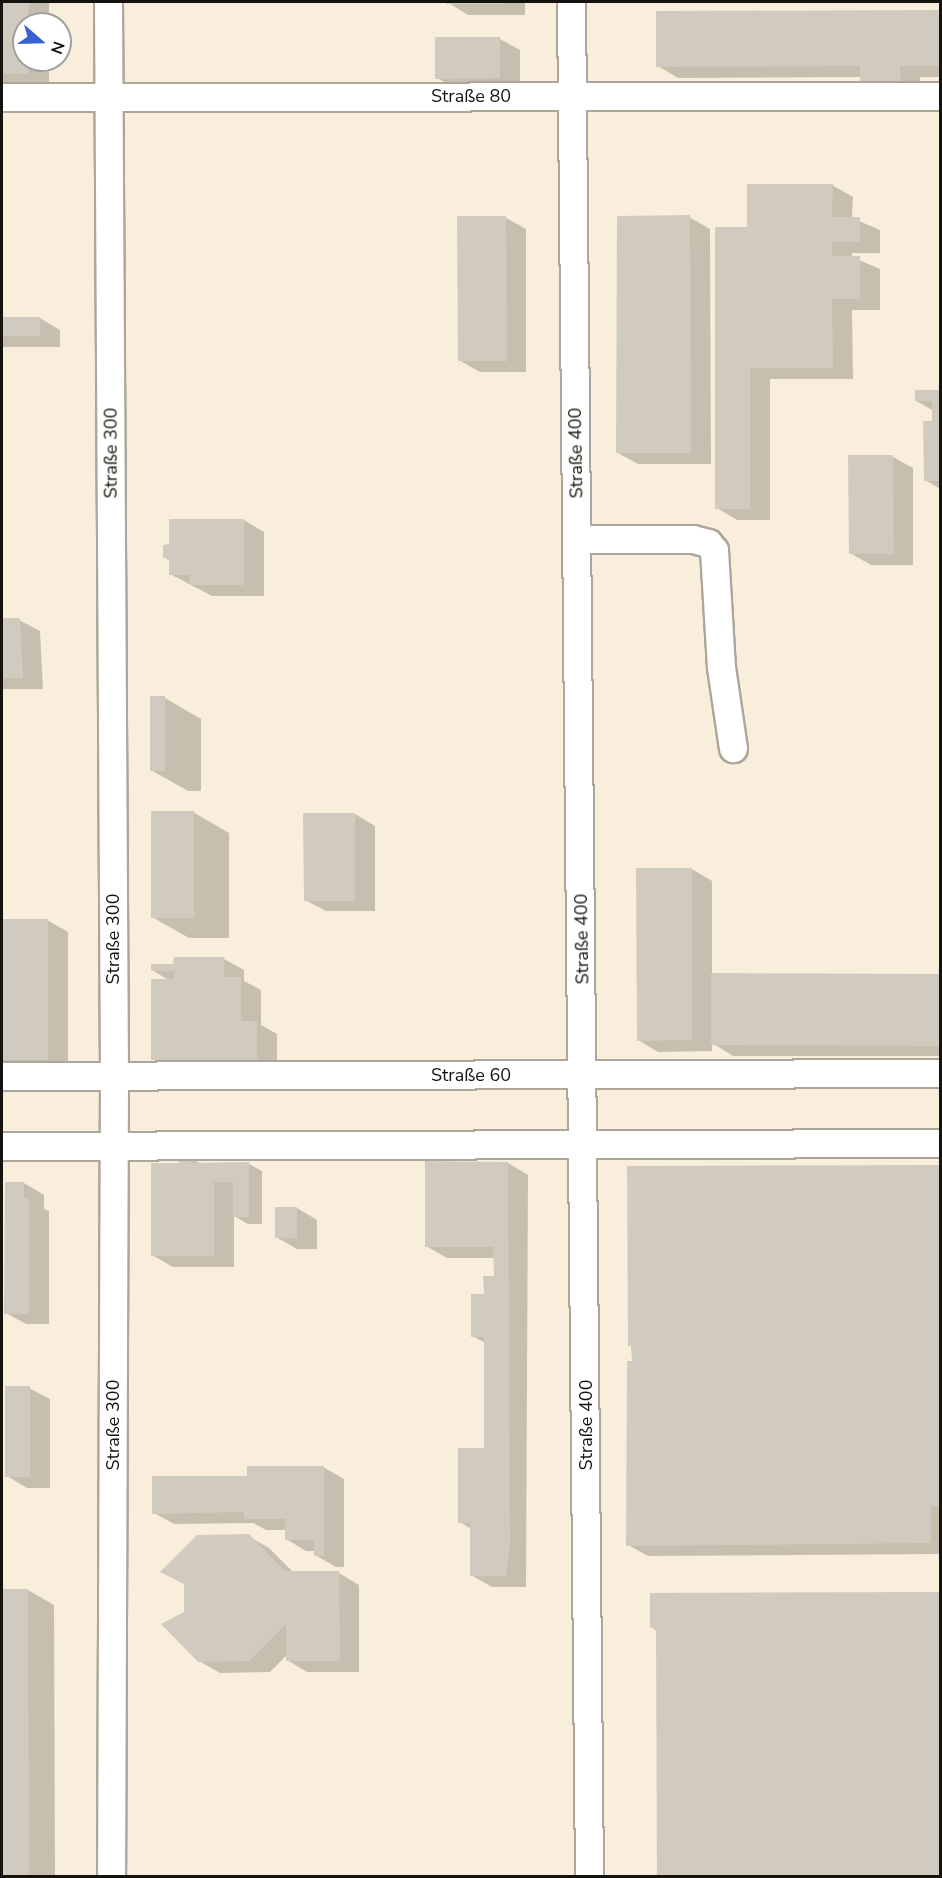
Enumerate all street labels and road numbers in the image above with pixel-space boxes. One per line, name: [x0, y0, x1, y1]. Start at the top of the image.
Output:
street label: Straße 80: [431, 85, 511, 107]
street label: Straße 400: [564, 407, 588, 499]
street label: Straße 300: [100, 408, 122, 498]
street label: Straße 400: [570, 893, 594, 985]
street label: Straße 300: [102, 894, 124, 984]
street label: Straße 60: [431, 1064, 511, 1086]
street label: Straße 300: [102, 1380, 124, 1470]
street label: Straße 400: [575, 1380, 597, 1470]

